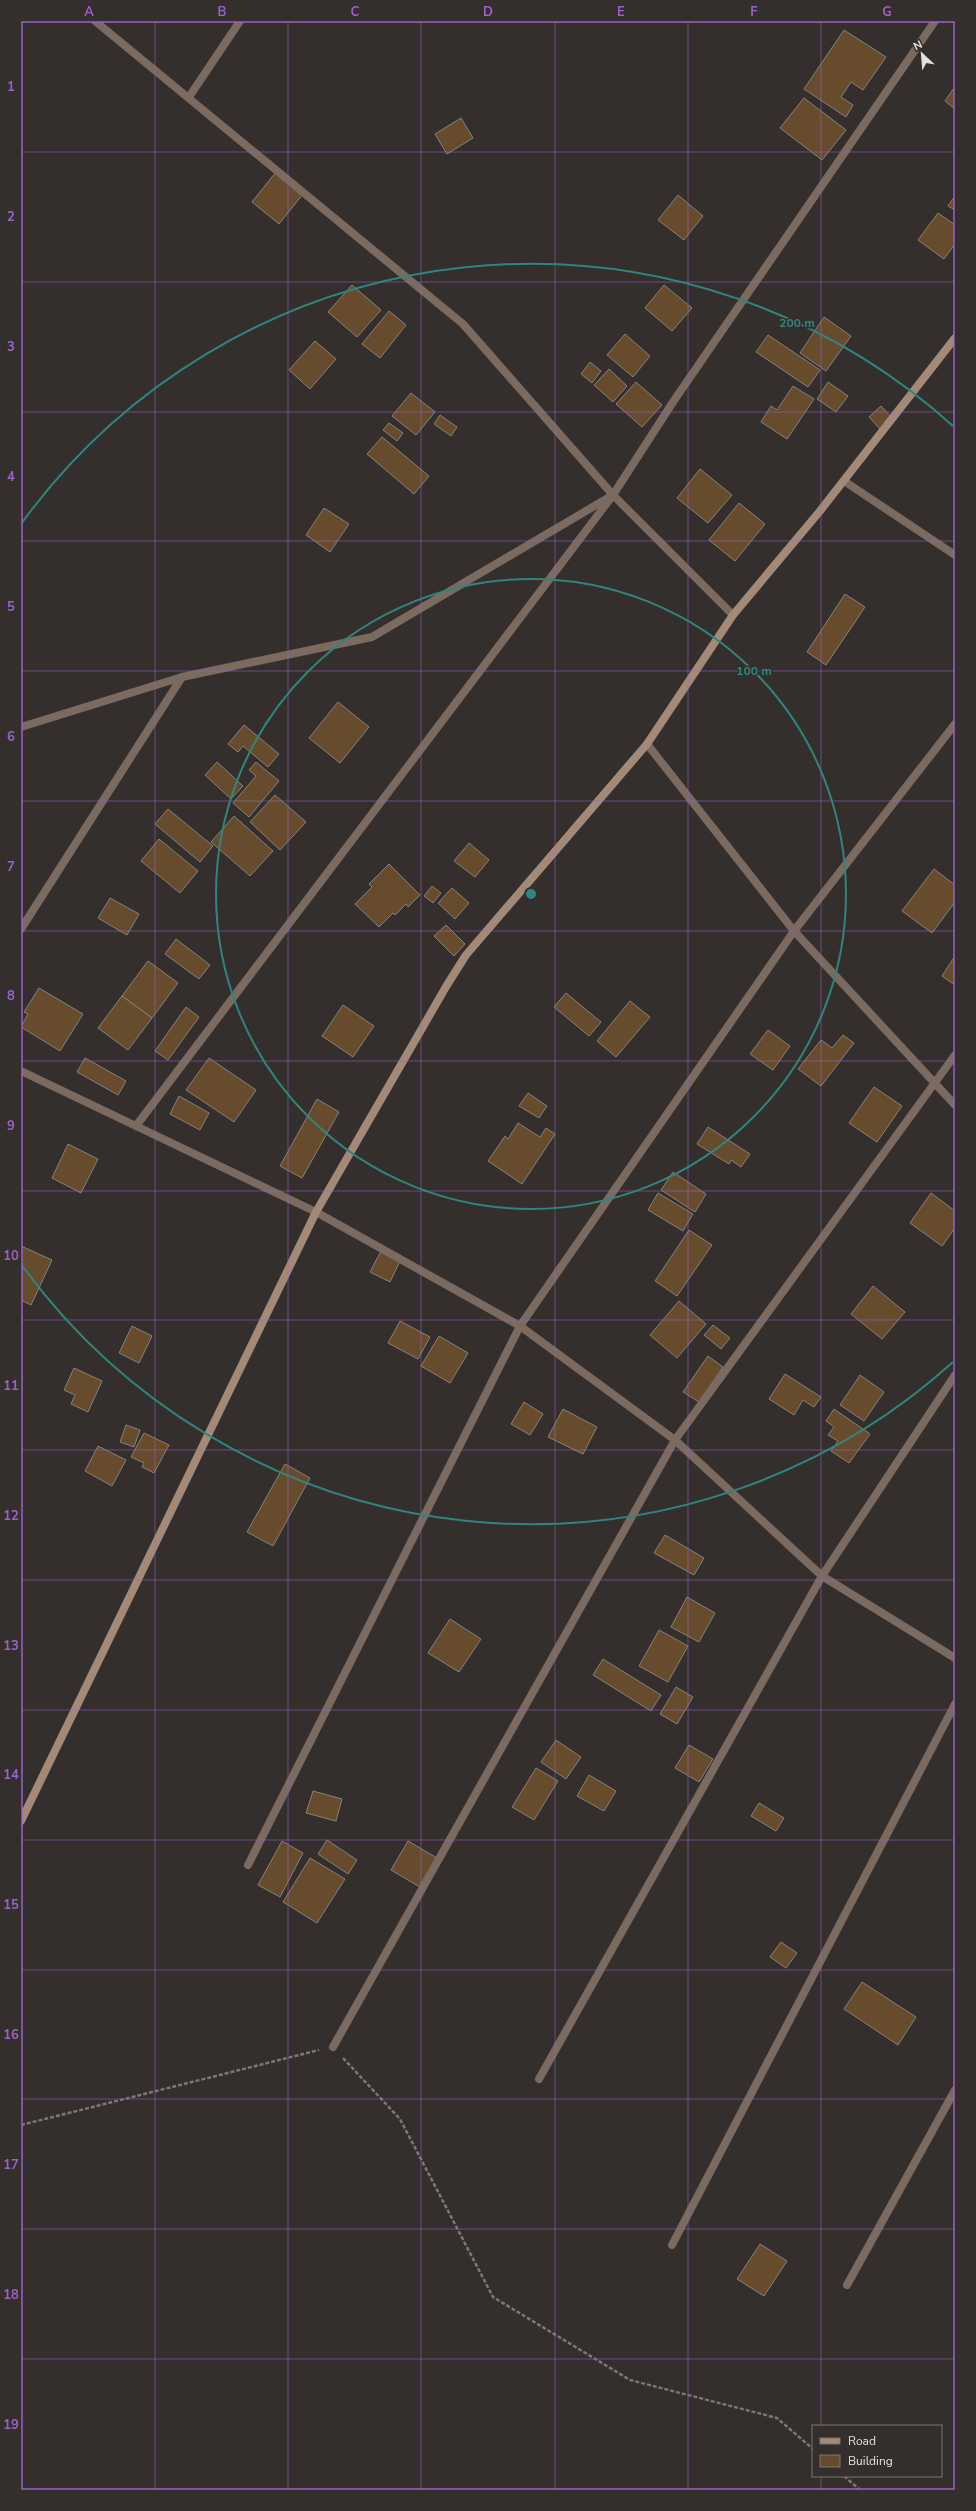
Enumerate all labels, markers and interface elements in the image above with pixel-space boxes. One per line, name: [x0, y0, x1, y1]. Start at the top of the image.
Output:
text: A: [84, 3, 94, 21]
text: B: [218, 3, 227, 21]
text: C: [351, 3, 360, 21]
text: D: [483, 3, 493, 21]
text: E: [617, 3, 625, 21]
text: F: [750, 3, 758, 21]
text: G: [882, 3, 892, 21]
north arrow: [902, 34, 942, 74]
text: N: [911, 37, 925, 54]
text: 1: [7, 78, 15, 96]
text: 2: [7, 208, 15, 226]
text: 200 m: [779, 315, 815, 331]
text: 3: [7, 338, 15, 356]
text: 4: [7, 468, 15, 486]
text: 5: [7, 598, 15, 616]
text: 100 m: [736, 663, 772, 679]
text: 6: [7, 728, 15, 746]
text: 7: [7, 858, 15, 876]
centre of rings: [524, 887, 538, 901]
text: 8: [7, 987, 15, 1005]
text: 9: [7, 1117, 15, 1135]
text: 10: [3, 1247, 19, 1265]
text: 11: [3, 1377, 19, 1395]
text: 12: [3, 1507, 19, 1525]
text: 13: [3, 1637, 19, 1655]
text: 14: [3, 1766, 19, 1784]
text: 15: [3, 1896, 19, 1914]
text: 16: [3, 2026, 19, 2044]
text: 17: [3, 2156, 19, 2174]
text: 18: [3, 2286, 19, 2304]
text: 19: [3, 2416, 19, 2434]
legend: [812, 2425, 942, 2477]
text: Road: [848, 2433, 876, 2449]
text: Building: [848, 2453, 893, 2469]

